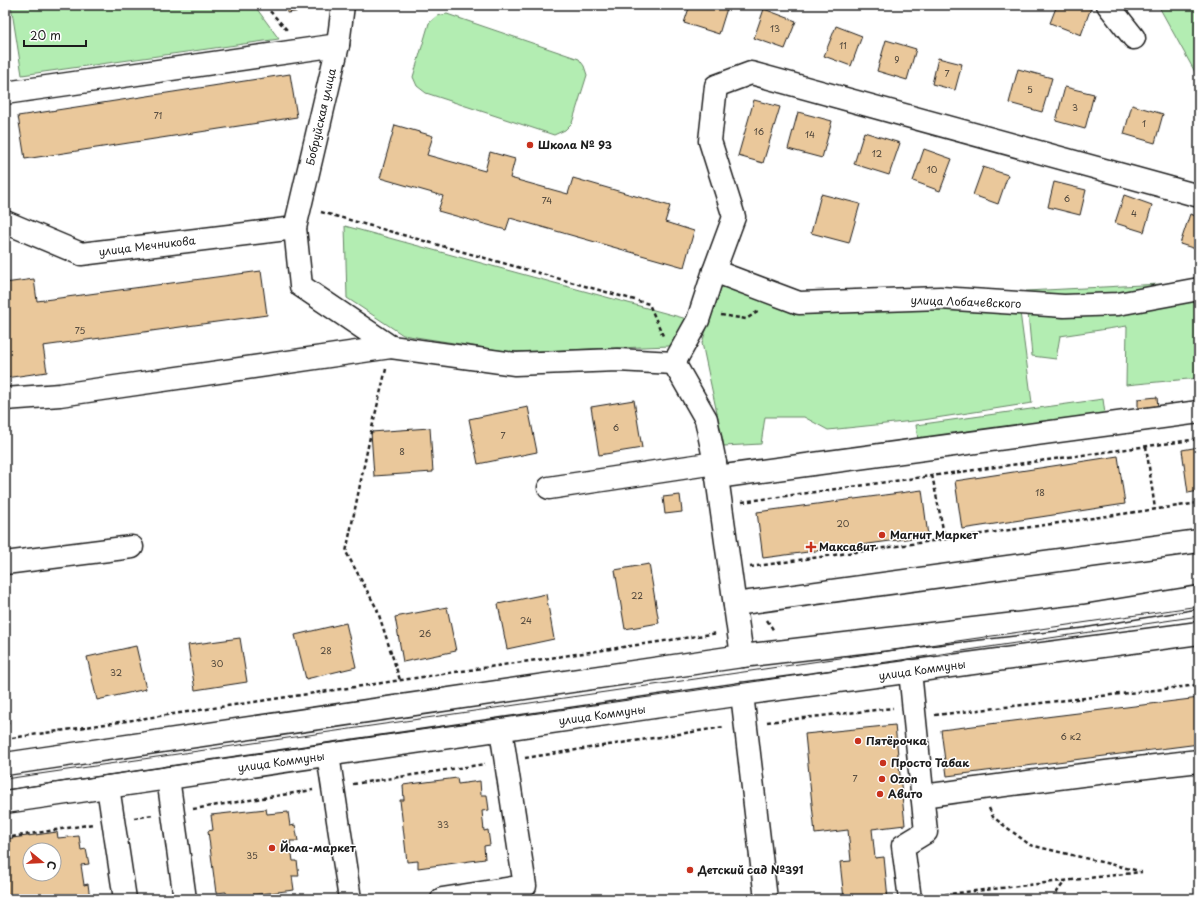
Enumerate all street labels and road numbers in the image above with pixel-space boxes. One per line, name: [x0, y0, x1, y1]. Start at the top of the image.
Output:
street label: Бобруйская улица: [301, 67, 340, 167]
street label: улица Мечникова: [98, 231, 196, 260]
street label: улица Лобачевского: [910, 291, 1022, 312]
street label: улица Коммуны: [877, 655, 966, 684]
street label: улица Коммуны: [557, 700, 646, 729]
street label: улица Коммуны: [236, 747, 325, 776]

